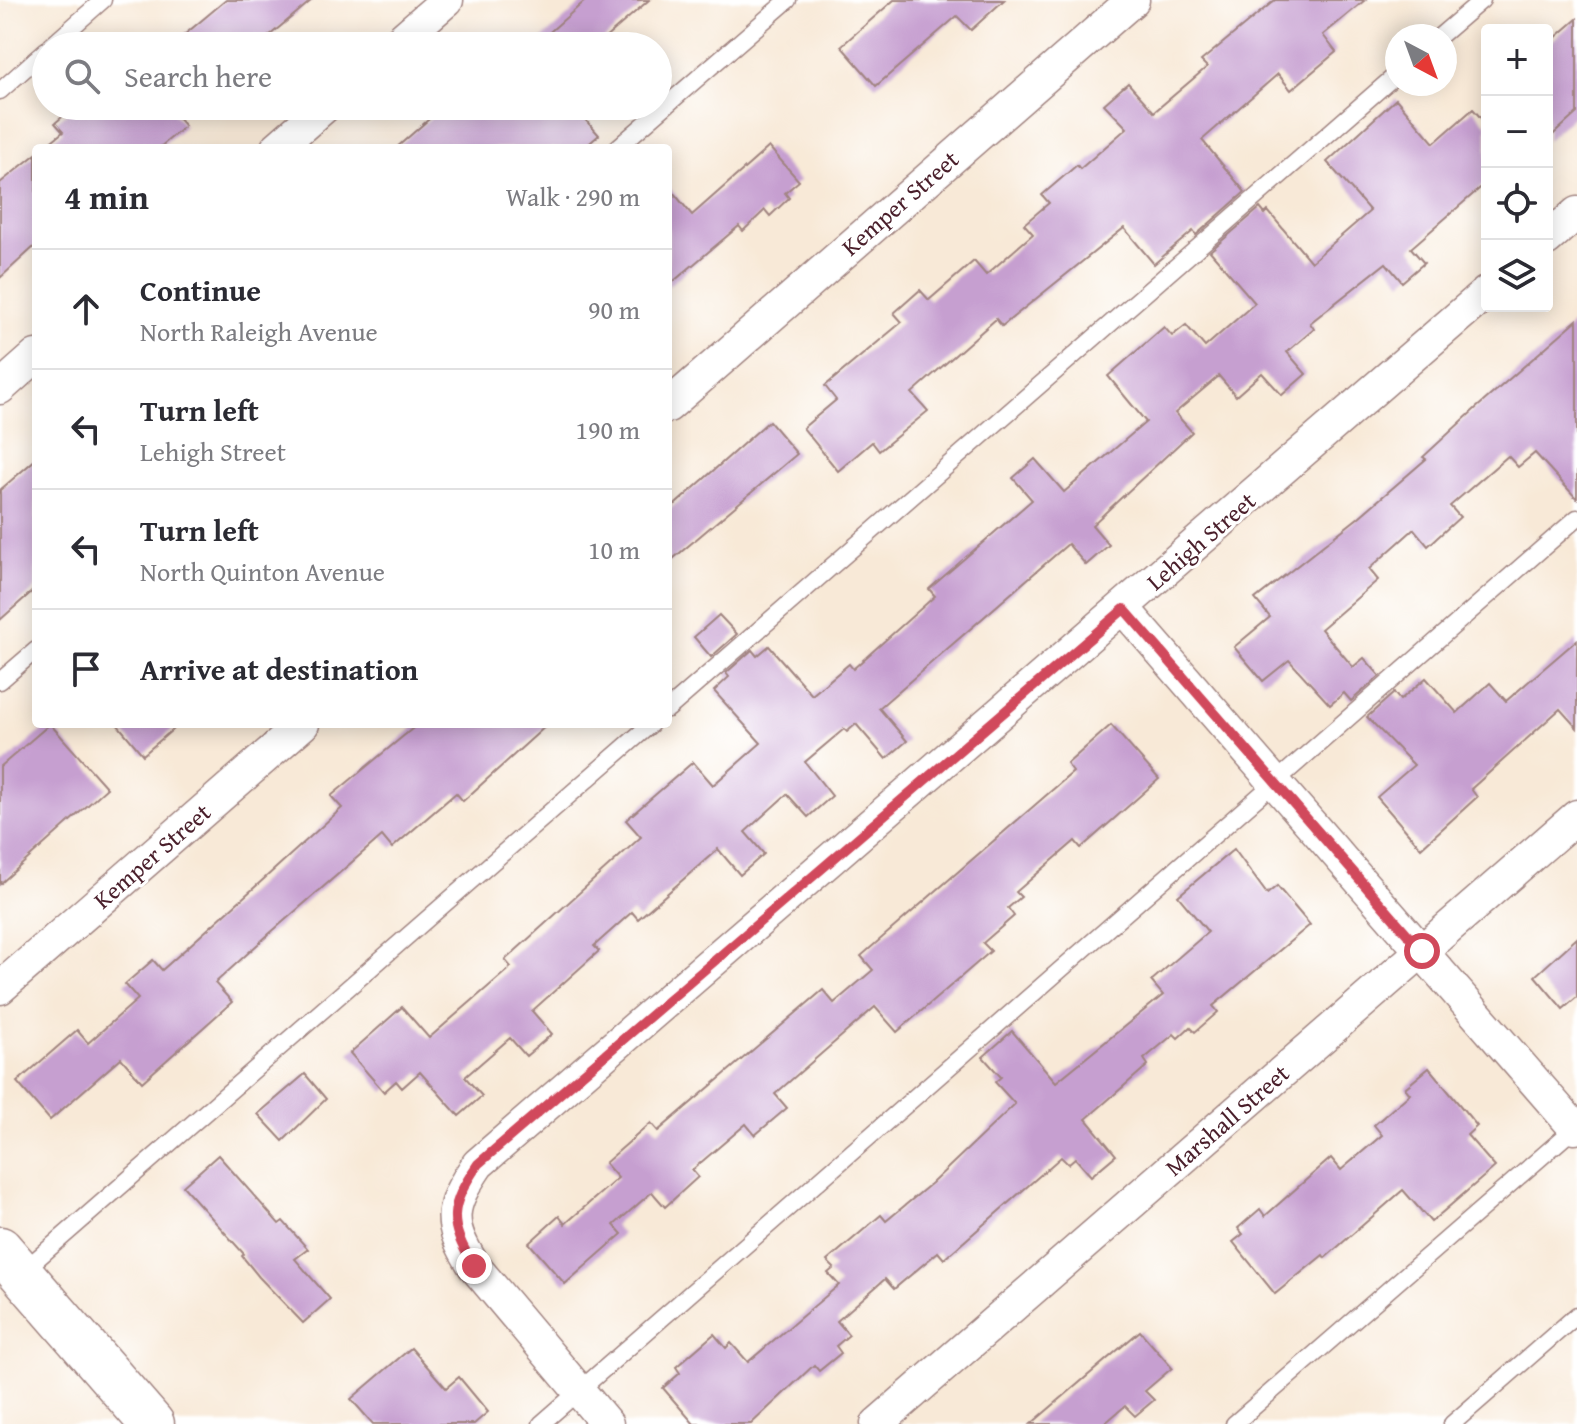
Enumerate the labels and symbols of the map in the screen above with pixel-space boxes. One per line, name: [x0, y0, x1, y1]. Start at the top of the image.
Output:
north arrow: [1385, 24, 1457, 96]
street label: Kemper Street: [834, 142, 967, 264]
street label: Lehigh Street: [1139, 483, 1264, 598]
street label: Kemper Street: [86, 795, 219, 917]
route start: [1404, 933, 1440, 969]
street label: Marshall Street: [1157, 1056, 1297, 1184]
route end: [456, 1248, 492, 1284]

